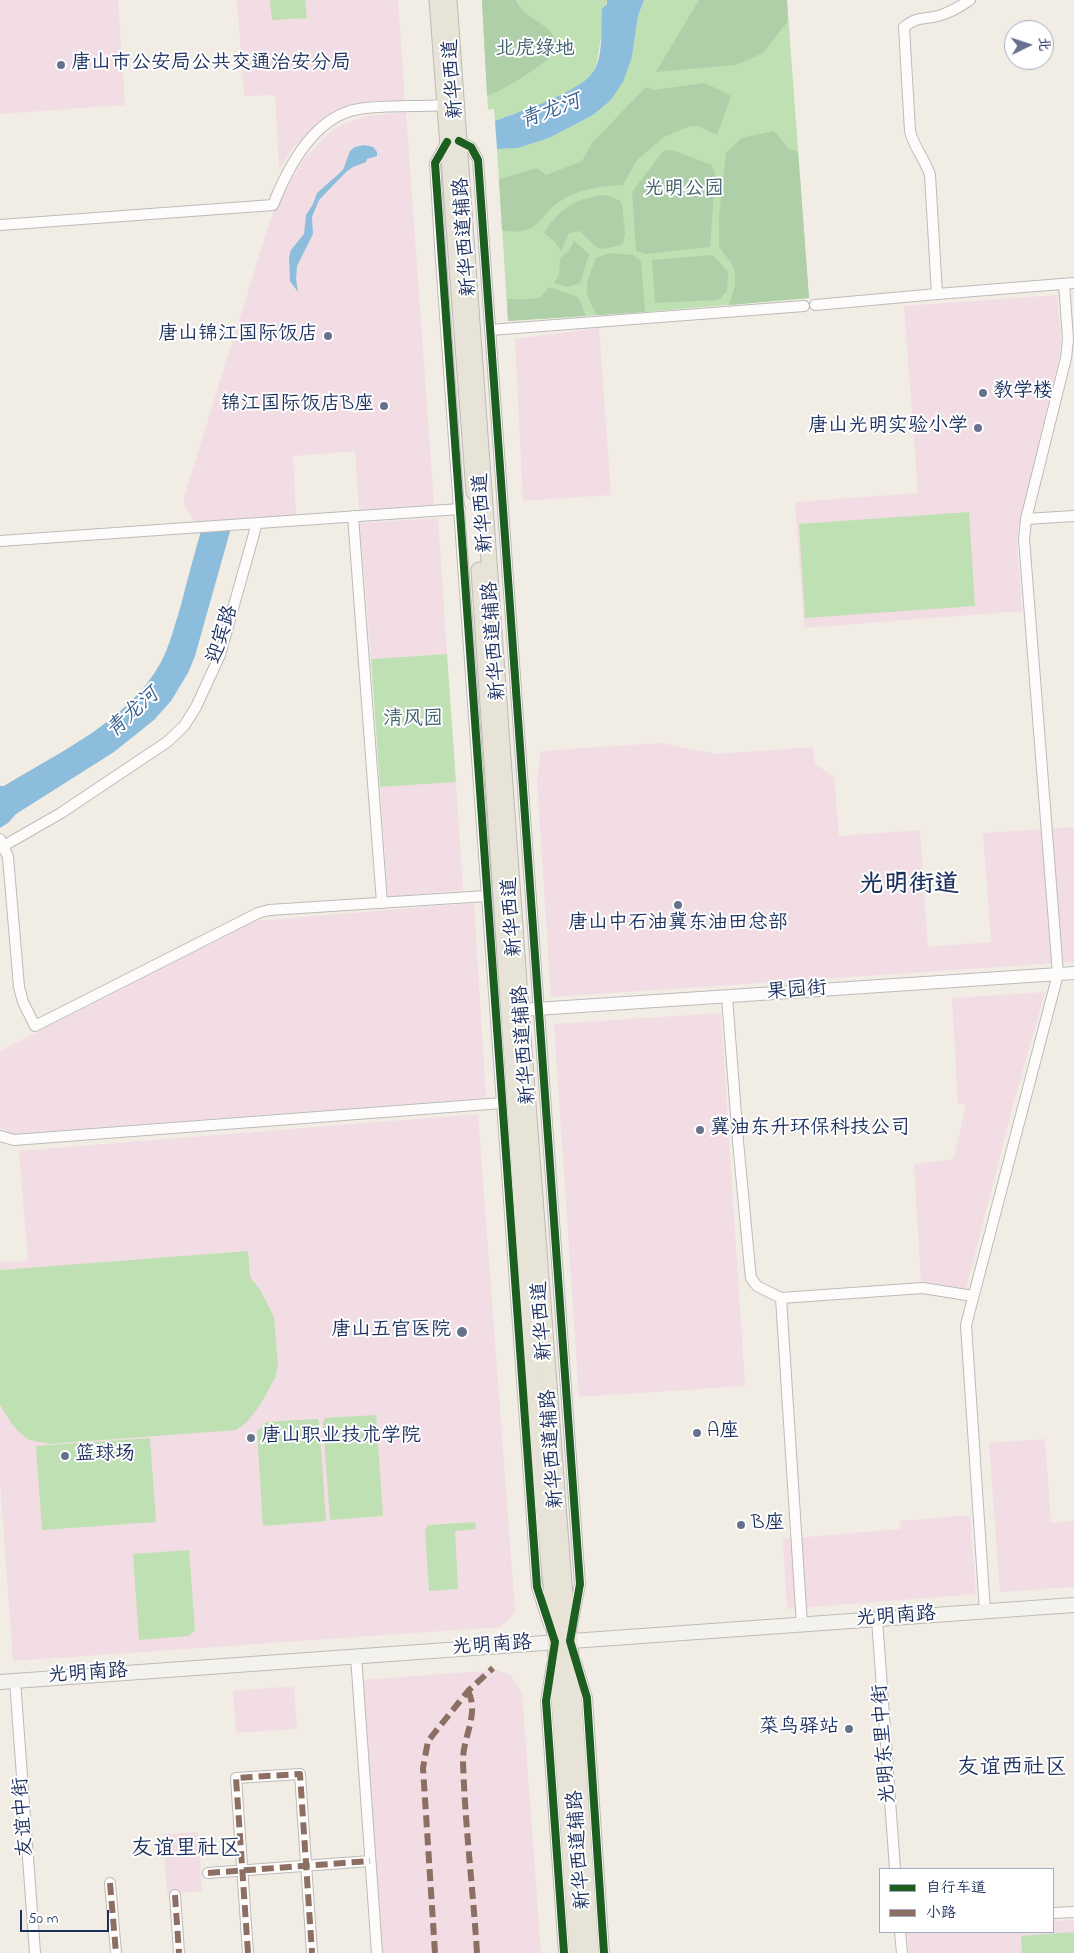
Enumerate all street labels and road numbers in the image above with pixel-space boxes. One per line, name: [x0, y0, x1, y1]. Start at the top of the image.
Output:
street label: 新华西道: [440, 38, 470, 120]
street label: 新华西道辅路: [451, 176, 483, 298]
street label: 新华西道: [470, 472, 500, 554]
street label: 新华西道辅路: [480, 580, 512, 702]
street label: 迎宾路: [203, 603, 245, 667]
street label: 新华西道: [499, 876, 529, 958]
street label: 果园街: [766, 978, 828, 1006]
street label: 新华西道辅路: [510, 984, 542, 1106]
street label: 新华西道: [529, 1280, 559, 1362]
street label: 新华西道辅路: [538, 1388, 570, 1510]
street label: 光明南路: [855, 1603, 937, 1633]
street label: 光明南路: [451, 1632, 533, 1662]
street label: 光明南路: [47, 1660, 129, 1690]
street label: 光明东里中街: [870, 1683, 902, 1805]
street label: 友谊中街: [10, 1776, 40, 1858]
street label: 新华西道辅路: [565, 1789, 597, 1911]

